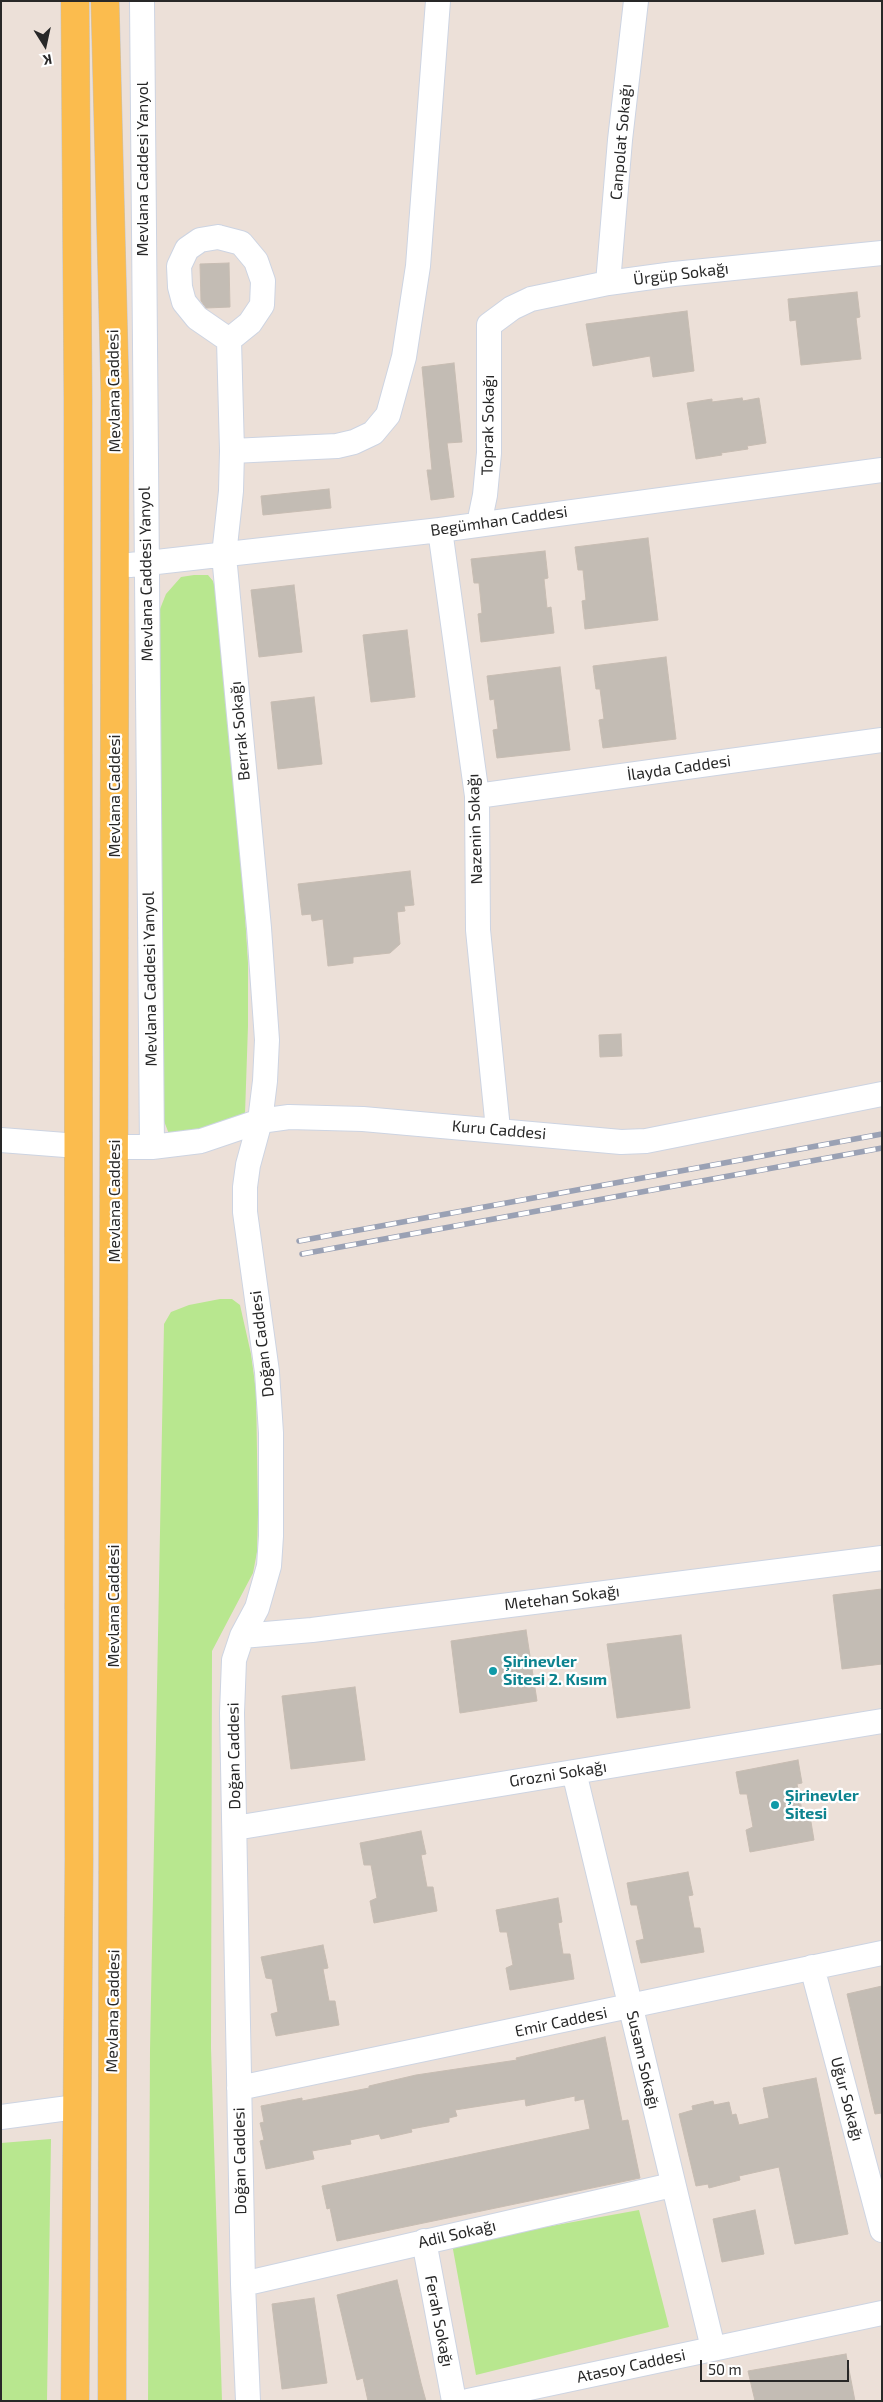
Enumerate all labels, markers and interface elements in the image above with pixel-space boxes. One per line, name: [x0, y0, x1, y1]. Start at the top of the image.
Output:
north arrow: [20, 20, 70, 70]
text: K: [42, 51, 54, 69]
street label: Mevlana Caddesi Yanyol: [133, 81, 153, 257]
street label: Canpolat Sokağı: [606, 83, 636, 201]
street label: Ürgüp Sokağı: [632, 259, 730, 289]
street label: Mevlana Caddesi: [103, 329, 125, 453]
street label: Toprak Sokağı: [478, 374, 498, 476]
street label: Mevlana Caddesi Yanyol: [135, 486, 157, 662]
street label: Begümhan Caddesi: [429, 502, 569, 540]
street label: Berrak Sokağı: [226, 680, 254, 782]
street label: Mevlana Caddesi: [105, 734, 125, 858]
street label: İlayda Caddesi: [626, 751, 732, 785]
street label: Nazenin Sokağı: [463, 773, 487, 885]
street label: Mevlana Caddesi Yanyol: [139, 891, 161, 1067]
street label: Kuru Caddesi: [451, 1116, 547, 1144]
street label: Mevlana Caddesi: [105, 1139, 125, 1263]
street label: Doğan Caddesi: [246, 1290, 278, 1398]
street label: Mevlana Caddesi: [104, 1544, 124, 1668]
street label: Metehan Sokağı: [503, 1581, 621, 1615]
place label: Şirinevler Sitesi 2. Kısım: [503, 1652, 607, 1690]
marker: Şirinevler Sitesi 2. Kısım: [487, 1665, 499, 1677]
street label: Doğan Caddesi: [223, 1702, 245, 1810]
street label: Grozni Sokağı: [508, 1757, 608, 1791]
place label: Şirinevler Sitesi: [785, 1786, 859, 1824]
marker: Şirinevler Sitesi: [769, 1799, 781, 1811]
street label: Mevlana Caddesi: [102, 1949, 124, 2073]
street label: Emir Caddesi: [513, 2003, 609, 2041]
street label: Susam Sokağı: [622, 2009, 664, 2111]
street label: Uğur Sokağı: [827, 2055, 867, 2143]
street label: Doğan Caddesi: [229, 2107, 251, 2215]
street label: Adil Sokağı: [416, 2216, 498, 2252]
street label: Ferah Sokağı: [421, 2274, 457, 2368]
street label: Atasoy Caddesi: [575, 2345, 687, 2387]
scale bar: [703, 2350, 852, 2382]
text: 50 m: [708, 2360, 742, 2378]

